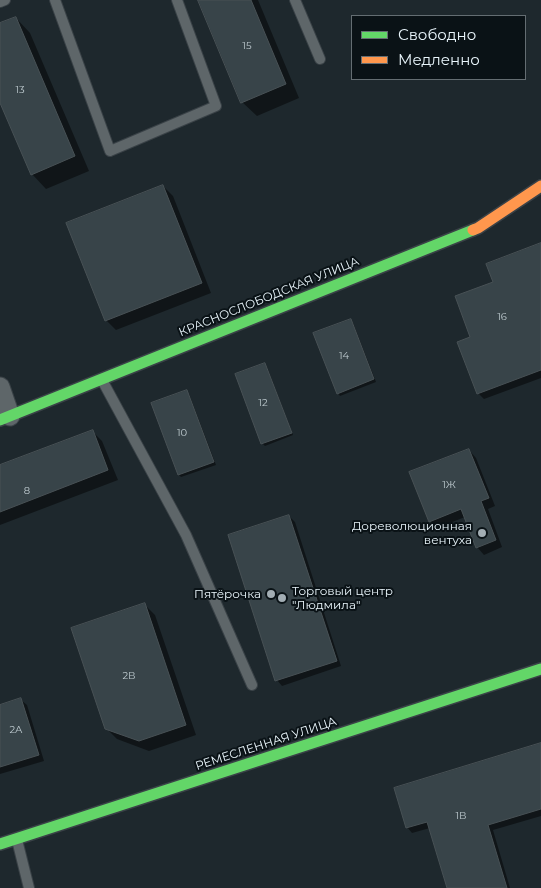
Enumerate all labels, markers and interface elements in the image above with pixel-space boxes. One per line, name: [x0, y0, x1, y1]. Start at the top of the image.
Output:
legend: [351, 15, 526, 80]
text: Свободно: [398, 25, 476, 44]
house number: 15: [242, 40, 252, 52]
text: Медленно: [398, 50, 480, 69]
house number: 13: [15, 84, 25, 96]
street label: КРАСНОСЛОБОДСКАЯ УЛИЦА: [177, 254, 361, 340]
house number: 16: [497, 311, 507, 323]
house number: 14: [339, 350, 349, 362]
house number: 12: [258, 397, 268, 409]
house number: 10: [177, 427, 187, 439]
house number: 1Ж: [442, 479, 456, 491]
house number: 8: [24, 485, 30, 497]
place label: Дореволюционная вентуха: [352, 519, 472, 547]
marker: Дореволюционная вентуха: [476, 527, 488, 539]
place label: Торговый центр "Людмила": [292, 584, 393, 612]
place label: Пятёрочка: [194, 587, 261, 601]
marker: Пятёрочка: [265, 588, 277, 600]
marker: Торговый центр "Людмила": [276, 592, 288, 604]
house number: 2В: [122, 670, 136, 682]
street label: РЕМЕСЛЕННАЯ УЛИЦА: [194, 714, 338, 774]
house number: 2А: [9, 724, 23, 736]
house number: 1В: [455, 810, 467, 822]

